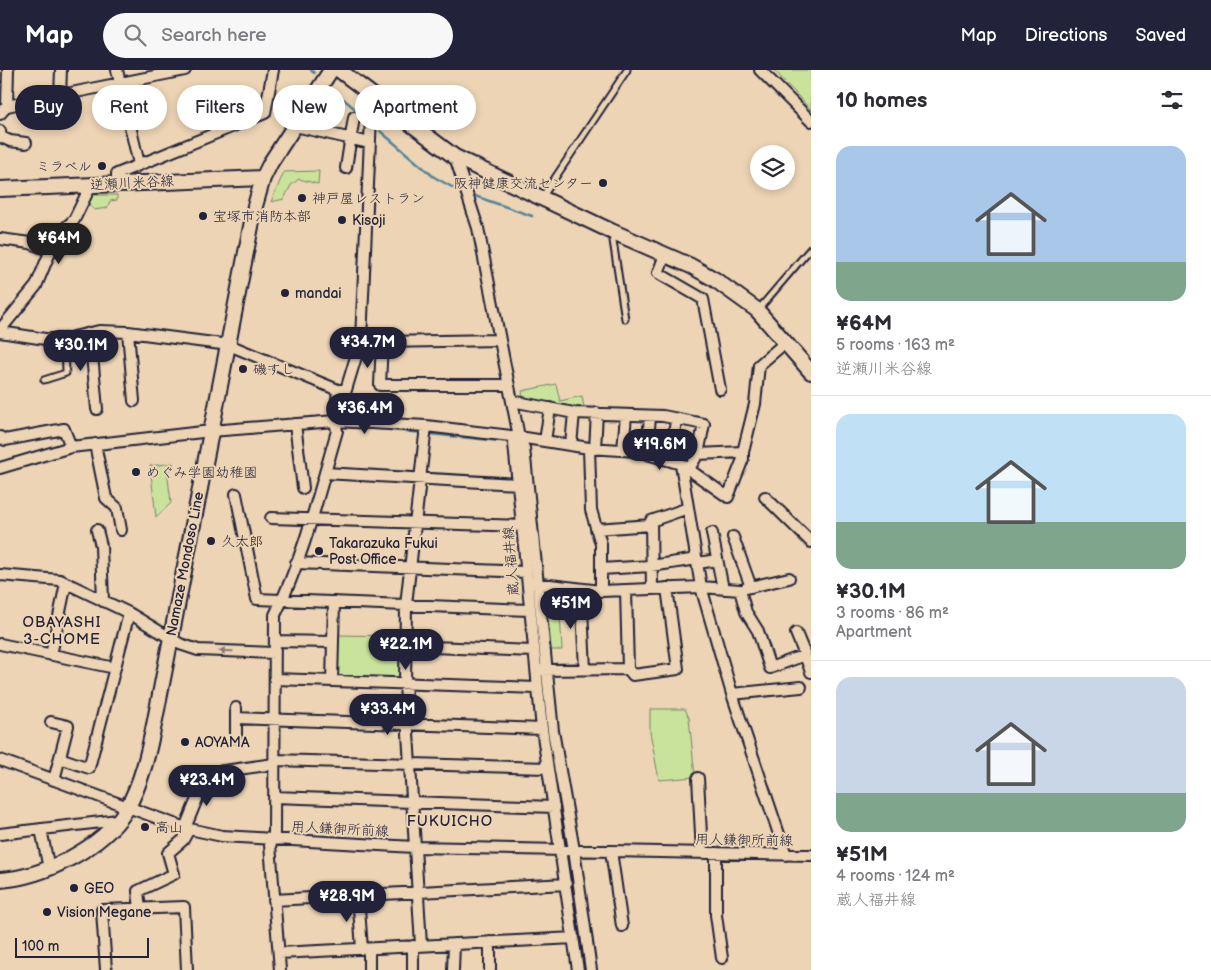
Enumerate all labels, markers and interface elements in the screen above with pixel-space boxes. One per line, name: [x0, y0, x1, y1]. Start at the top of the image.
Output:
search box: [103, 13, 453, 58]
text: Map: [25, 21, 73, 50]
icon: search: [121, 21, 149, 49]
text: Search here: [161, 24, 267, 47]
text: Map: [961, 25, 997, 46]
text: Directions: [1025, 25, 1107, 46]
text: Saved: [1135, 25, 1186, 46]
chip: Buy: [15, 85, 82, 130]
chip: Rent: [92, 85, 167, 130]
chip: Filters: [177, 85, 263, 130]
chip: New: [273, 85, 345, 130]
chip: Apartment: [355, 85, 476, 130]
icon: filters: [1158, 86, 1186, 114]
text: 10 homes: [836, 88, 927, 113]
map controls: [750, 145, 795, 190]
button: layers: [750, 145, 795, 190]
place label: ミラベル: [36, 158, 92, 175]
marker: ミラベル: [96, 160, 108, 172]
street label: 逆瀬川米谷線: [90, 172, 174, 194]
place label: 阪神健康交流センター: [454, 175, 593, 192]
marker: 阪神健康交流センター: [597, 177, 609, 189]
icon: home: [966, 179, 1056, 269]
place label: 神戸屋レストラン: [312, 190, 425, 207]
marker: 神戸屋レストラン: [296, 192, 308, 204]
place label: 宝塚市消防本部: [213, 208, 311, 225]
marker: 宝塚市消防本部: [197, 210, 209, 222]
place label: Kisoji: [352, 212, 386, 229]
marker: Kisoji: [336, 214, 348, 226]
pin: ¥64M: [29, 222, 89, 265]
text: ¥64M: [38, 229, 80, 248]
place label: mandai: [295, 285, 342, 302]
marker: mandai: [279, 287, 291, 299]
text: ¥64M: [836, 311, 892, 336]
pin: ¥34.7M: [327, 326, 409, 369]
pin: ¥30.1M: [40, 330, 122, 372]
text: ¥34.7M: [341, 333, 395, 352]
text: ¥30.1M: [54, 336, 108, 355]
text: 5 rooms · 163 m²: [836, 336, 955, 355]
text: 逆瀬川米谷線: [836, 360, 932, 379]
place label: 磯すし: [253, 361, 295, 378]
marker: 磯すし: [237, 363, 249, 375]
pin: ¥36.4M: [324, 392, 406, 435]
text: ¥36.4M: [337, 399, 393, 418]
pin: ¥19.6M: [619, 428, 701, 471]
text: ¥19.6M: [634, 435, 686, 454]
icon: home: [966, 447, 1056, 537]
place label: めぐみ学園幼稚園: [146, 464, 257, 481]
marker: めぐみ学園幼稚園: [130, 466, 142, 478]
street label: Namaze Mondoso Line: [163, 490, 207, 638]
street label: 蔵人福井線: [499, 525, 523, 597]
place label: 久太郎: [221, 533, 263, 550]
marker: 久太郎: [205, 535, 217, 547]
place label: Takarazuka Fukui Post Office: [329, 535, 438, 568]
marker: Takarazuka Fukui Post Office: [313, 545, 325, 557]
text: ¥30.1M: [836, 579, 906, 604]
pin: ¥51M: [541, 588, 601, 630]
text: ¥51M: [551, 594, 591, 613]
text: 3 rooms · 86 m²: [836, 604, 949, 623]
district label: OBAYASHI 3-CHOME: [23, 613, 101, 649]
text: Apartment: [836, 623, 912, 642]
pin: ¥22.1M: [365, 628, 447, 671]
text: ¥22.1M: [379, 635, 433, 654]
one-way arrow: [217, 647, 233, 655]
pin: ¥33.4M: [347, 694, 429, 736]
text: ¥33.4M: [360, 700, 416, 719]
icon: home: [966, 709, 1056, 799]
place label: AOYAMA: [195, 734, 250, 751]
marker: AOYAMA: [179, 736, 191, 748]
pin: ¥23.4M: [166, 764, 248, 807]
text: ¥23.4M: [179, 771, 235, 790]
district label: FUKUICHO: [407, 812, 493, 831]
street label: 用人鎌御所前線: [291, 818, 389, 840]
place label: 高山: [155, 819, 183, 836]
marker: 高山: [139, 821, 151, 833]
street label: 用人鎌御所前線: [695, 831, 793, 849]
text: ¥51M: [836, 842, 888, 867]
text: 4 rooms · 124 m²: [836, 867, 955, 886]
place label: GEO: [84, 880, 115, 897]
pin: ¥28.9M: [306, 880, 388, 923]
marker: GEO: [68, 882, 80, 894]
text: ¥28.9M: [319, 887, 375, 906]
text: 蔵人福井線: [836, 891, 916, 910]
place label: Vision Megane: [57, 904, 151, 921]
marker: Vision Megane: [41, 906, 53, 918]
scale bar: [15, 935, 149, 958]
text: 100 m: [22, 938, 59, 955]

